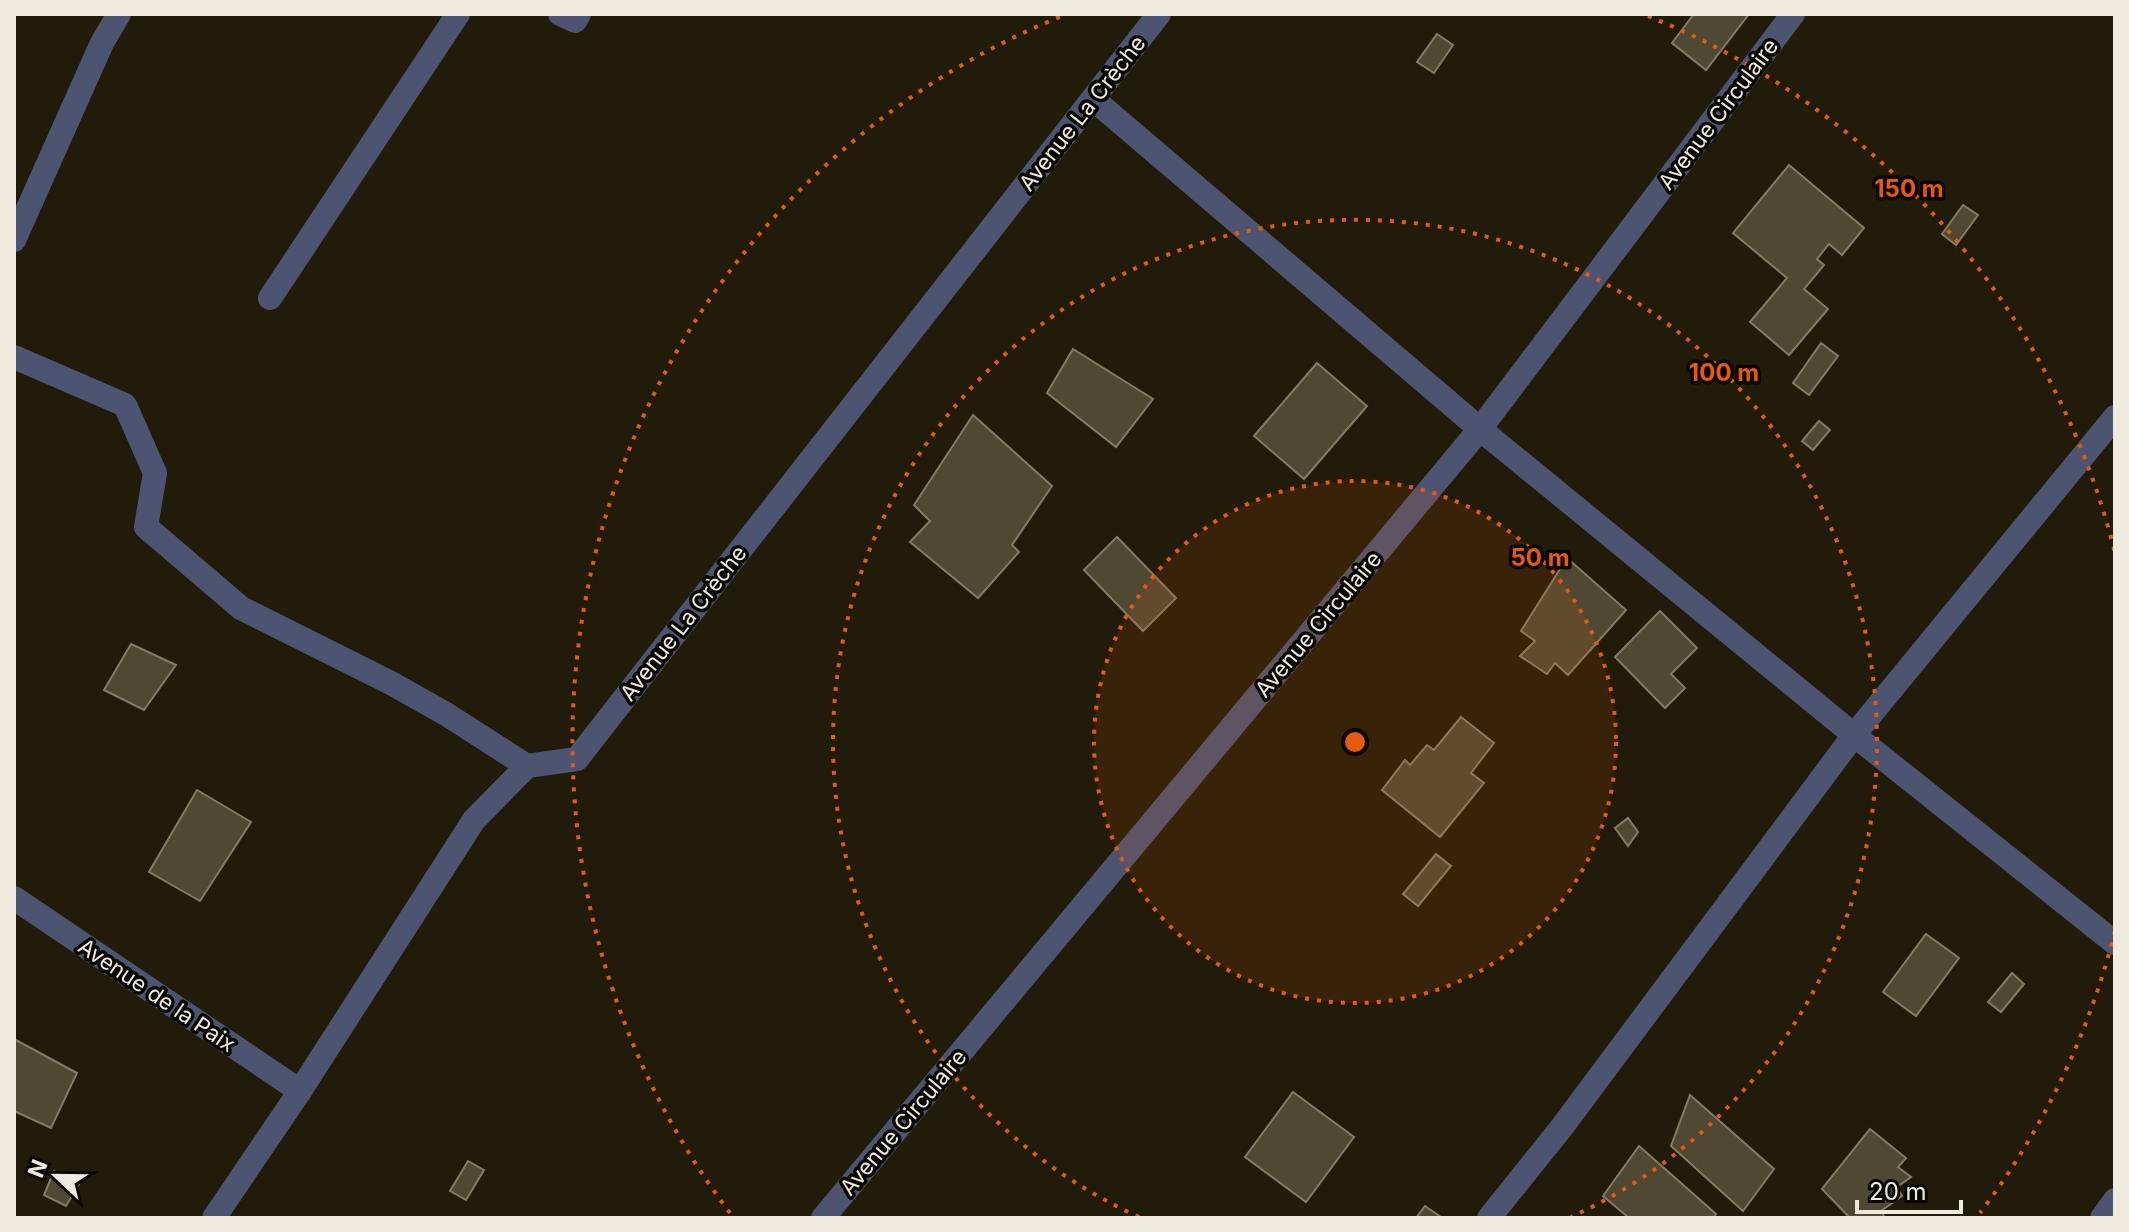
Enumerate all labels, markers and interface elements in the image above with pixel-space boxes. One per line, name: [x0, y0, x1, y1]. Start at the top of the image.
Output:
street label: Avenue La Crèche: [1013, 30, 1151, 196]
street label: Avenue Circulaire: [1653, 33, 1783, 195]
text: 150 m: [1874, 174, 1944, 203]
text: 100 m: [1689, 358, 1759, 387]
street label: Avenue La Crèche: [614, 540, 752, 706]
text: 50 m: [1510, 543, 1570, 572]
street label: Avenue Circulaire: [1250, 546, 1386, 702]
centre of rings: [1341, 728, 1369, 756]
street label: Avenue de la Paix: [74, 933, 240, 1057]
street label: Avenue Circulaire: [835, 1044, 971, 1200]
north arrow: [16, 1136, 96, 1216]
text: N: [22, 1156, 53, 1181]
scale bar: [1857, 1164, 1961, 1214]
text: 20 m: [1869, 1177, 1927, 1206]

